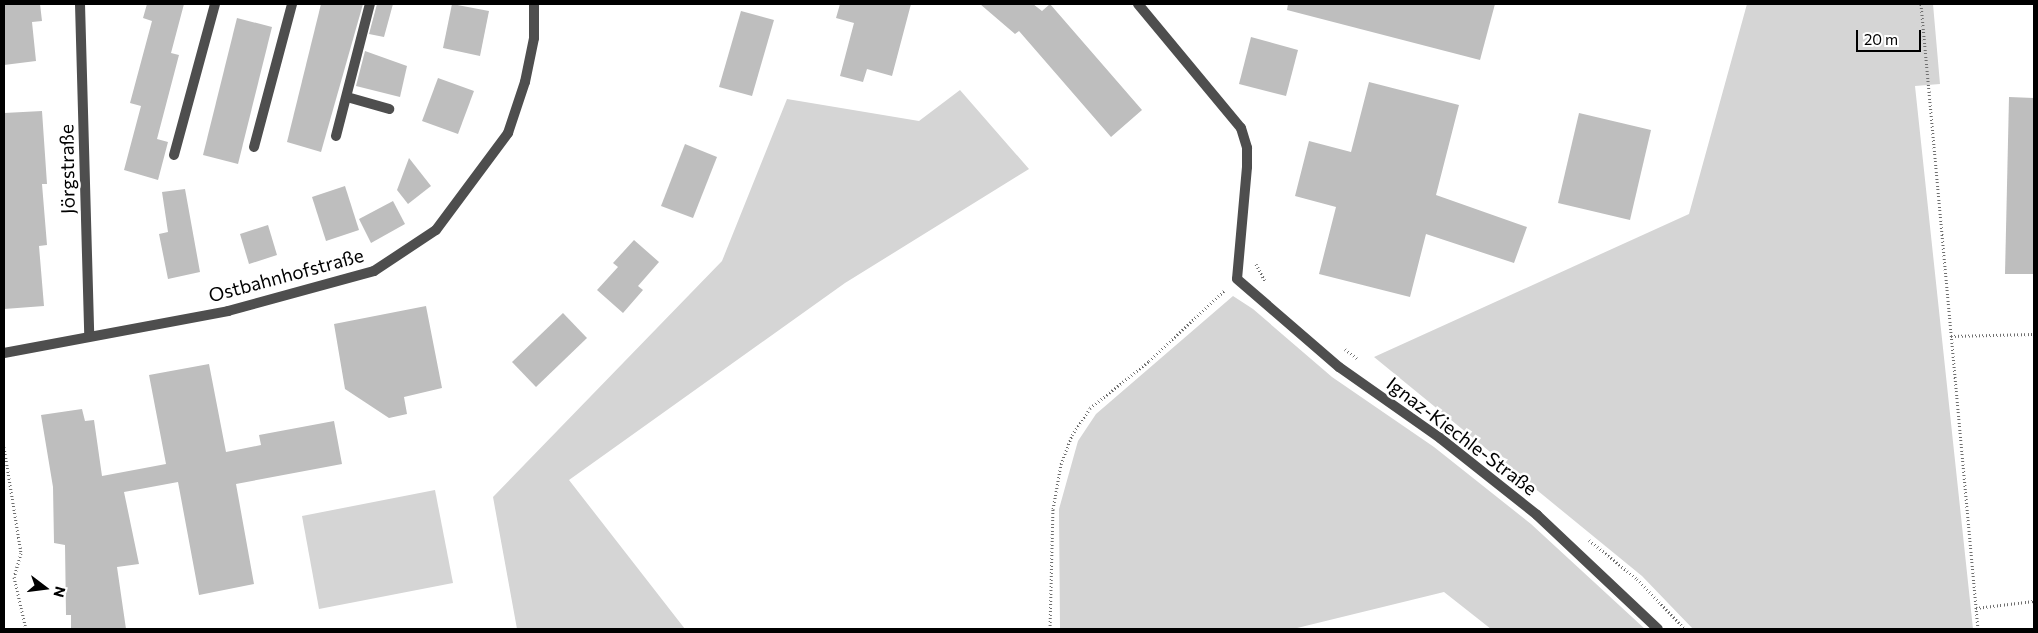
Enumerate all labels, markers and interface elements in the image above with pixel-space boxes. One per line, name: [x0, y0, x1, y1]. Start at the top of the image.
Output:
scale bar: [1858, 20, 1923, 52]
text: 20 m: [1864, 30, 1898, 48]
street label: Jörgstraße: [55, 124, 79, 214]
street label: Ostbahnhofstraße: [206, 243, 366, 307]
street label: Ignaz-Kiechle-Straße: [1382, 372, 1542, 500]
north arrow: [20, 563, 70, 613]
text: N: [50, 585, 70, 599]

